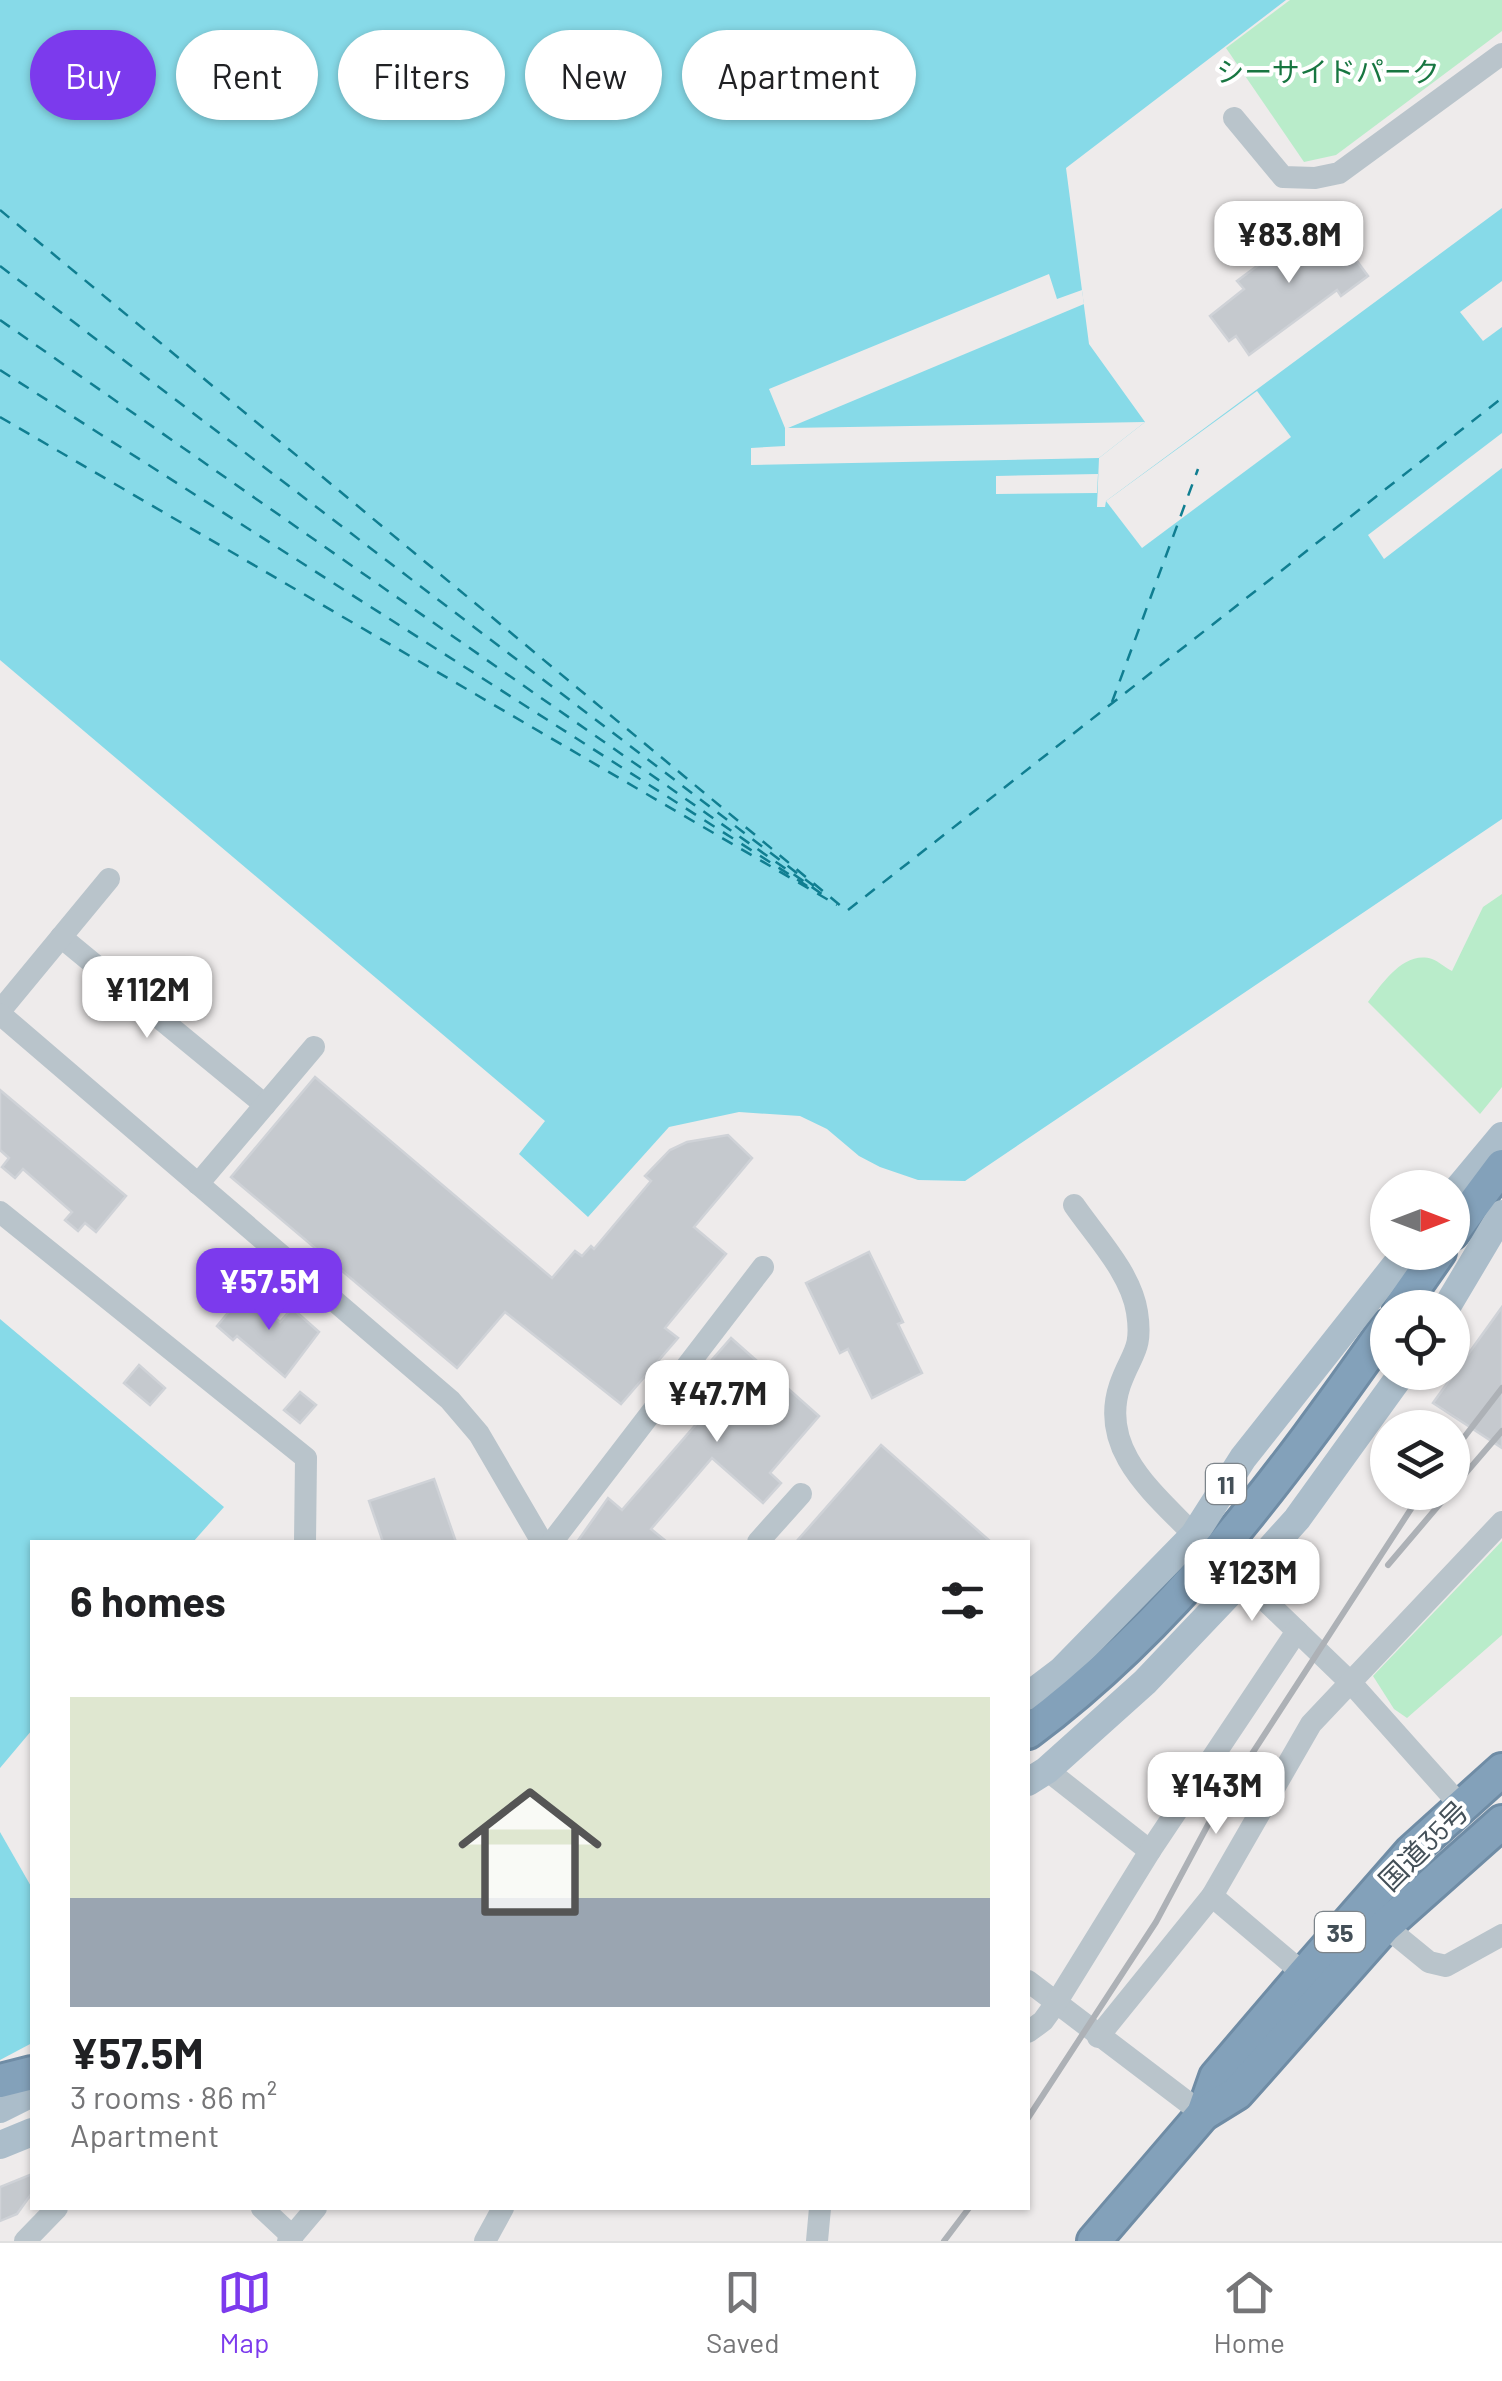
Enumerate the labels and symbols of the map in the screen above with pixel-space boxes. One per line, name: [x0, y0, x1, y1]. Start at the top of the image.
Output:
park label: シーサイドパーク: [1216, 54, 1440, 88]
pin: ¥83.8M: [1208, 201, 1370, 286]
pin: ¥112M: [77, 956, 217, 1041]
north arrow: [1370, 1170, 1470, 1270]
pin: ¥57.5M: [188, 1248, 350, 1333]
pin: ¥47.7M: [636, 1360, 798, 1445]
road number: 11: [1206, 1464, 1246, 1504]
pin: ¥123M: [1182, 1539, 1322, 1624]
pin: ¥143M: [1146, 1752, 1286, 1837]
street label: 国道35号: [1371, 1793, 1475, 1897]
road number: 35: [1315, 1912, 1365, 1952]

